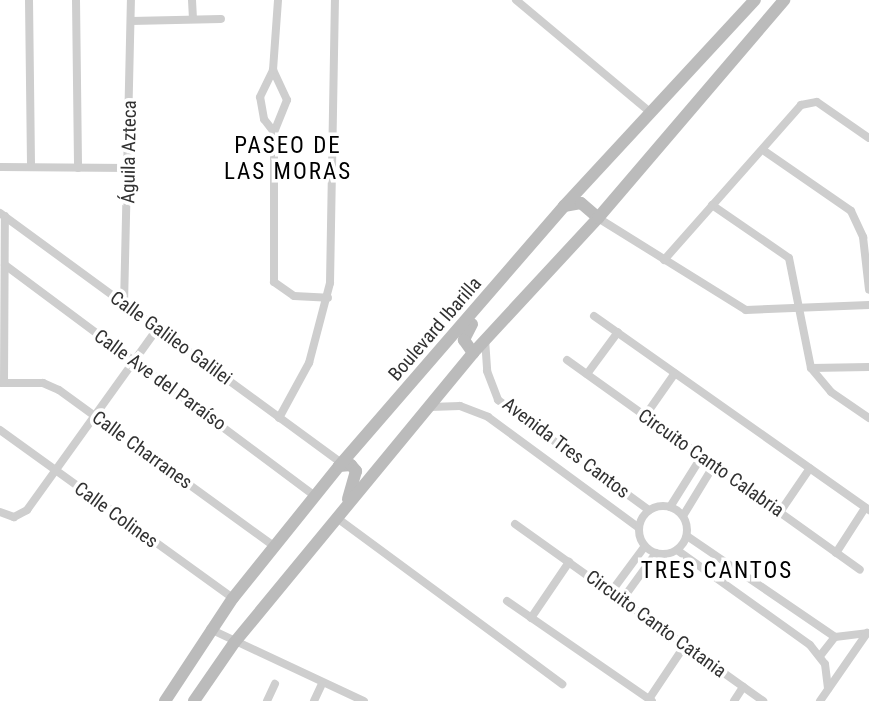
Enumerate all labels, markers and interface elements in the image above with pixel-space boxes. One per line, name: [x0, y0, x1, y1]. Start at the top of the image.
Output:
street label: Águila Azteca: [117, 100, 141, 204]
district label: PASEO DE LAS MORAS: [225, 132, 351, 186]
street label: Boulevard Ibarilla: [384, 272, 486, 386]
street label: Calle Galileo Galilei: [106, 286, 236, 390]
street label: Calle Ave del Paraíso: [90, 325, 230, 435]
street label: Avenida Tres Cantos: [498, 393, 634, 503]
street label: Circuito Canto Calabria: [634, 404, 788, 522]
street label: Calle Charranes: [88, 406, 196, 494]
street label: Calle Colines: [70, 477, 162, 553]
district label: TRES CANTOS: [642, 557, 792, 585]
street label: Circuito Canto Catania: [581, 565, 731, 683]

